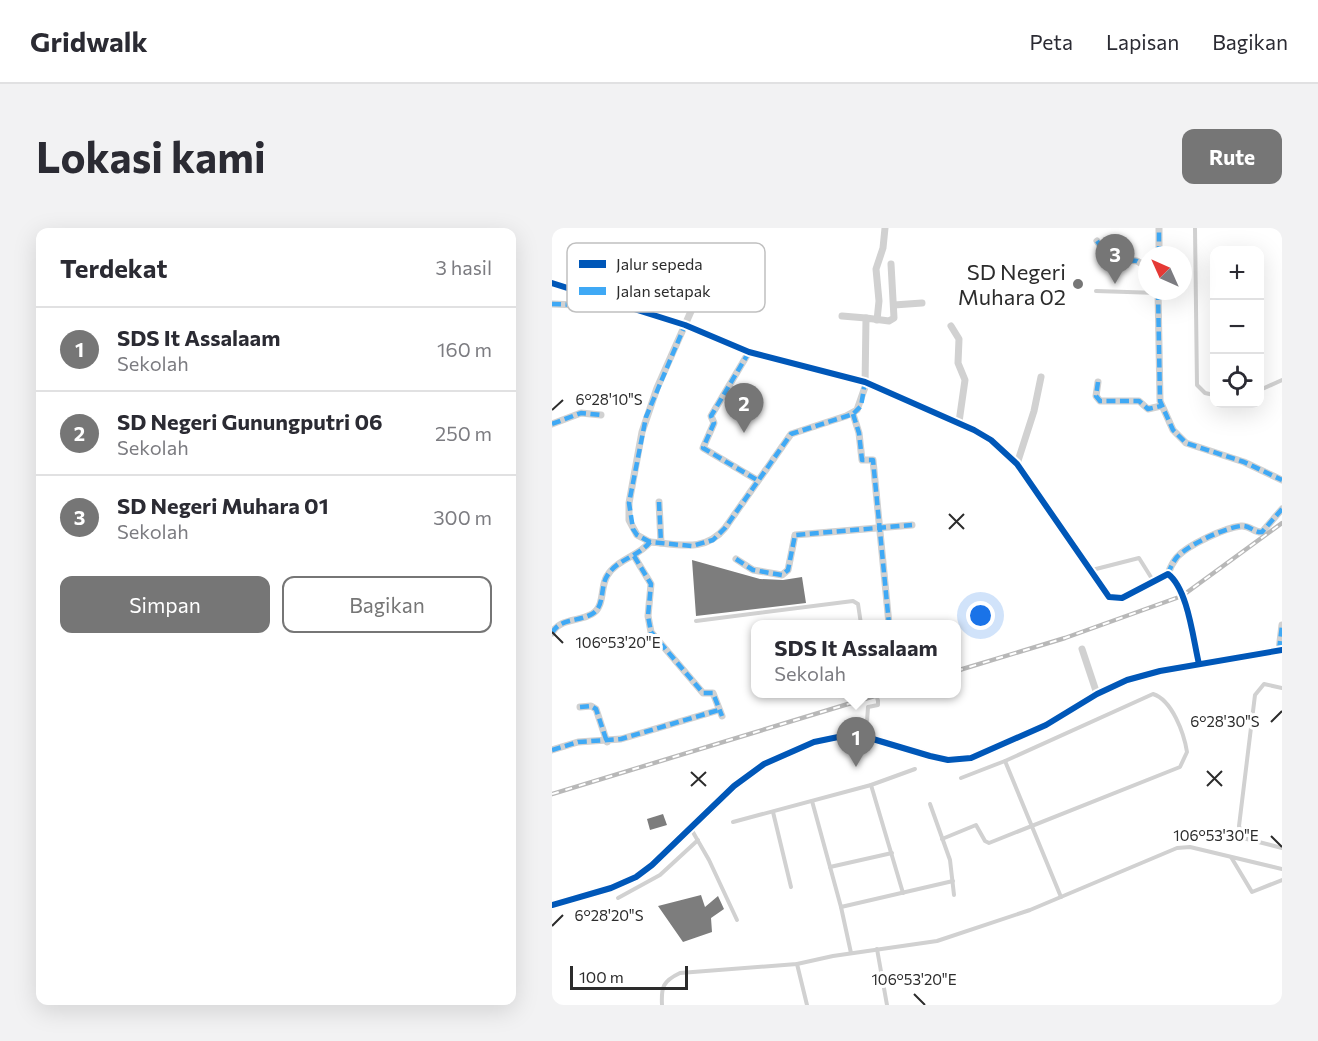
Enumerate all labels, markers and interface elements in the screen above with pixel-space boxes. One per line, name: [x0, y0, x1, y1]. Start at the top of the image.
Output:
text: Gridwalk: [30, 24, 148, 58]
text: Peta: [1030, 29, 1073, 54]
text: Lapisan: [1106, 29, 1179, 54]
text: Bagikan: [1212, 29, 1288, 54]
button: Rute: [1182, 129, 1282, 184]
text: Lokasi kami: [36, 130, 266, 182]
pin: 3: [1096, 235, 1134, 284]
legend: [567, 243, 765, 312]
north arrow: [1138, 246, 1192, 300]
map controls: [1210, 246, 1264, 408]
button: +: [1210, 246, 1264, 300]
text: Terdekat: [60, 252, 167, 283]
text: Jalur sepeda: [616, 254, 703, 273]
text: 3 hasil: [436, 255, 492, 279]
place label: SD Negeri Muhara 02: [958, 258, 1066, 310]
marker: SD Negeri Muhara 02: [1071, 277, 1085, 291]
text: Jalan setapak: [616, 281, 711, 300]
button: −: [1210, 300, 1264, 354]
text: SDS It Assalaam: [117, 324, 280, 351]
text: 1: [75, 337, 84, 361]
text: 160 m: [437, 337, 492, 361]
text: Sekolah: [117, 351, 189, 375]
button: locate: [1210, 354, 1264, 408]
pin: 2: [724, 384, 764, 433]
text: 6°28'10"S: [575, 390, 643, 408]
text: SD Negeri Gunungputri 06: [117, 408, 383, 435]
text: 2: [74, 421, 85, 445]
text: 250 m: [435, 421, 492, 445]
text: Sekolah: [117, 435, 189, 459]
text: SD Negeri Muhara 01: [117, 492, 329, 519]
text: 3: [74, 505, 85, 529]
text: 300 m: [433, 505, 492, 529]
text: Sekolah: [117, 519, 189, 543]
button: Simpan: [60, 576, 270, 633]
button: Bagikan: [282, 576, 492, 633]
your location: [966, 601, 995, 630]
popup: [751, 620, 961, 698]
text: 106°53'20"E: [575, 633, 661, 651]
text: SDS It Assalaam: [774, 634, 938, 661]
text: Sekolah: [774, 661, 846, 685]
text: 6°28'30"S: [1190, 712, 1260, 730]
pin: 1: [836, 718, 876, 767]
text: 106°53'30"E: [1173, 826, 1259, 844]
text: 6°28'20"S: [575, 906, 644, 924]
scale bar: [570, 963, 688, 990]
text: 100 m: [579, 967, 624, 986]
text: 106°53'20"E: [871, 970, 957, 988]

